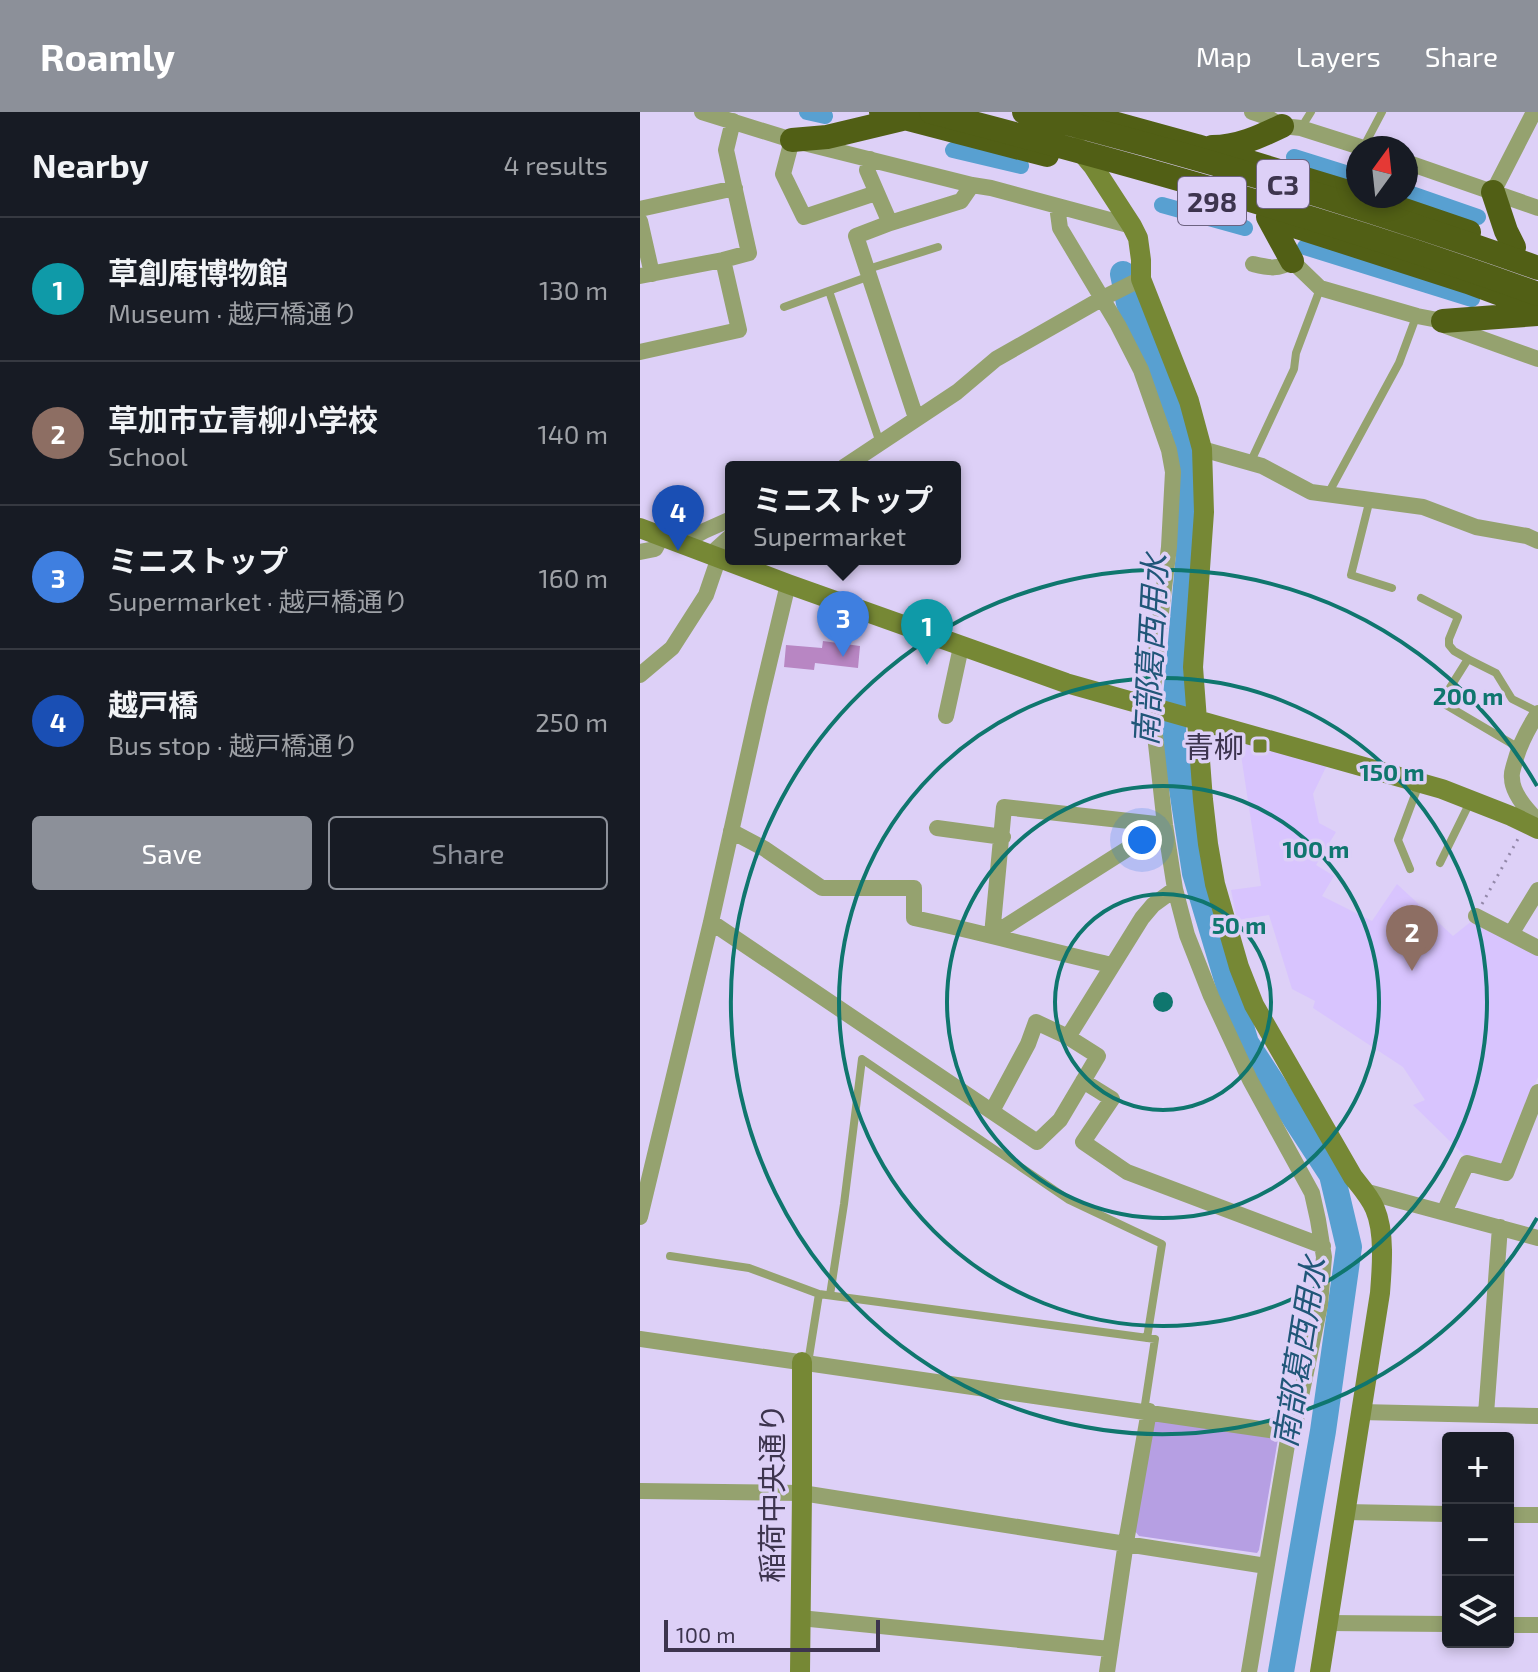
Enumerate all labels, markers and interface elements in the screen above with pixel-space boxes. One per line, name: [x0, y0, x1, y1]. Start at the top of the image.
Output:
text: Roamly: [40, 33, 175, 79]
text: Map: [1196, 39, 1252, 73]
text: Layers: [1296, 39, 1381, 73]
text: Share: [1425, 39, 1498, 73]
north arrow: [1346, 136, 1418, 208]
text: Nearby: [32, 144, 149, 185]
text: 4 results: [503, 149, 608, 180]
road number: C3: [1257, 160, 1309, 208]
road number: 298: [1178, 177, 1246, 225]
text: 草創庵博物館: [108, 254, 288, 290]
text: 1: [52, 274, 64, 305]
text: 130 m: [539, 274, 608, 305]
text: Museum · 越戸橋通り: [108, 297, 358, 328]
text: 草加市立青柳小学校: [108, 401, 378, 437]
text: 2: [50, 418, 66, 449]
text: 140 m: [537, 418, 608, 449]
text: School: [108, 440, 188, 471]
popup: [725, 461, 961, 565]
text: ミニストップ: [753, 481, 933, 517]
pin: 4: [652, 485, 704, 551]
text: Supermarket: [753, 520, 906, 551]
text: ミニストップ: [108, 542, 288, 578]
water label: 南部葛西用水: [1125, 550, 1173, 747]
text: 3: [51, 562, 65, 593]
text: 160 m: [539, 562, 608, 593]
text: Supermarket · 越戸橋通り: [108, 585, 409, 616]
pin: 3: [817, 591, 869, 657]
pin: 1: [901, 599, 953, 665]
text: 200 m: [1433, 681, 1503, 710]
text: 越戸橋: [108, 686, 198, 722]
text: 4: [50, 706, 66, 737]
text: 250 m: [535, 706, 608, 737]
place label: 青柳: [1184, 728, 1244, 764]
text: Bus stop · 越戸橋通り: [108, 729, 359, 760]
marker: 青柳: [1251, 737, 1269, 755]
text: 150 m: [1359, 757, 1425, 786]
button: Save: [32, 816, 312, 890]
button: Share: [328, 816, 608, 890]
your location: [1122, 820, 1162, 860]
text: 100 m: [1283, 834, 1349, 863]
pin: 2: [1386, 905, 1438, 971]
text: 50 m: [1212, 910, 1266, 939]
centre of rings: [1149, 988, 1177, 1016]
water label: 南部葛西用水: [1264, 1251, 1332, 1450]
street label: 稲荷中央通り: [753, 1403, 789, 1583]
map controls: [1442, 1432, 1514, 1648]
button: +: [1442, 1432, 1514, 1504]
button: −: [1442, 1504, 1514, 1576]
button: layers: [1442, 1576, 1514, 1648]
scale bar: [664, 1616, 880, 1652]
text: 100 m: [676, 1621, 735, 1647]

